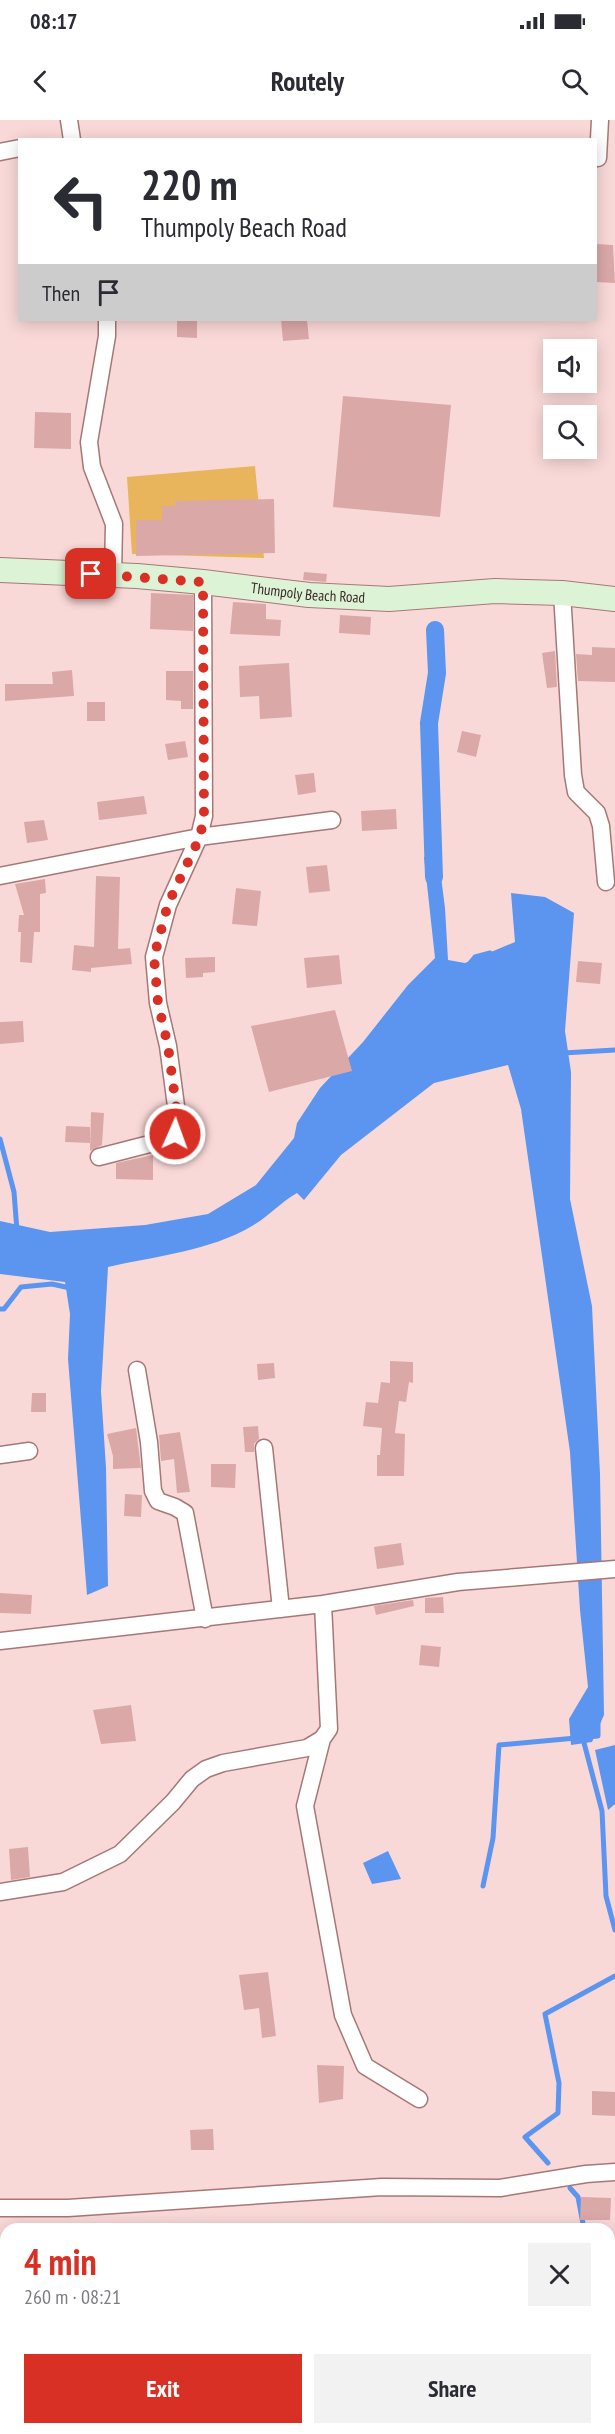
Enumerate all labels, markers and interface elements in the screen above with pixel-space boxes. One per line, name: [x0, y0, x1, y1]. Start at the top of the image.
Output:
text: 08:17: [30, 7, 78, 35]
text: Routely: [271, 64, 344, 98]
icon: back: [24, 65, 57, 98]
icon: search: [558, 65, 591, 98]
text: 220 m: [141, 157, 238, 212]
icon: left: [42, 162, 120, 240]
text: Thumpoly Beach Road: [141, 210, 347, 244]
icon: arrive: [92, 276, 125, 309]
text: Then: [42, 279, 80, 307]
map controls: [543, 339, 597, 459]
button: sound: [543, 339, 597, 393]
button: search: [543, 405, 597, 459]
pin: [65, 548, 116, 599]
icon: arrive: [74, 557, 107, 590]
street label: Thumpoly Beach Road: [250, 578, 366, 607]
position arrow: [143, 1102, 207, 1166]
text: 4 min: [24, 2238, 97, 2285]
button: close: [528, 2243, 591, 2306]
text: 260 m · 08:21: [24, 2284, 121, 2310]
button: Exit: [24, 2354, 302, 2423]
button: Share: [314, 2354, 591, 2423]

